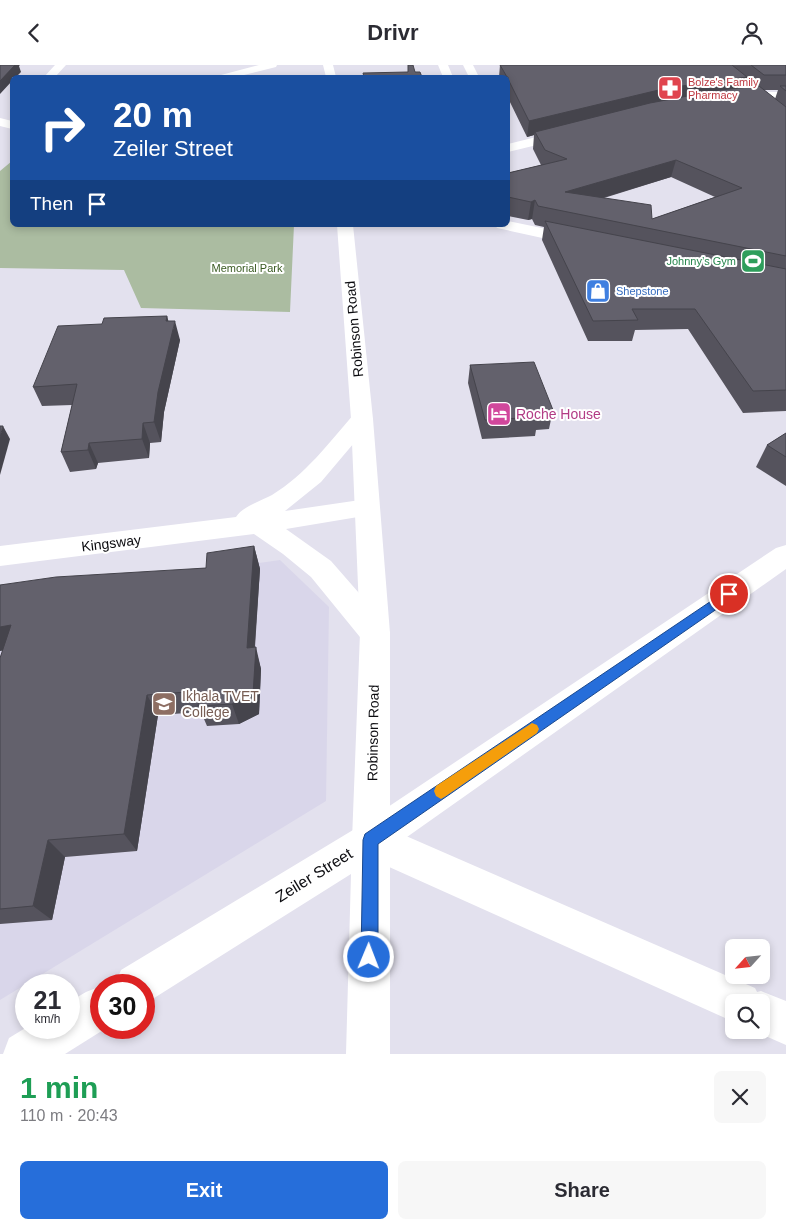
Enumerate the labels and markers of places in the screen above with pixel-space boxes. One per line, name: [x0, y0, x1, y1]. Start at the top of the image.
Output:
pharmacy icon: Bolze's Family Pharmacy: [657, 75, 683, 101]
place label: Bolze's Family Pharmacy: [688, 76, 759, 101]
sports icon: Johnny’s Gym: [740, 248, 766, 274]
place label: Johnny’s Gym: [667, 255, 736, 267]
shop icon: Shepstone: [585, 278, 611, 304]
place label: Shepstone: [616, 285, 669, 297]
hotel icon: Roche House: [486, 401, 512, 427]
place label: Roche House: [516, 406, 601, 422]
pin: [708, 573, 750, 615]
place label: Ikhala TVET College: [182, 688, 259, 720]
school or university icon: Ikhala TVET College: [151, 691, 177, 717]

